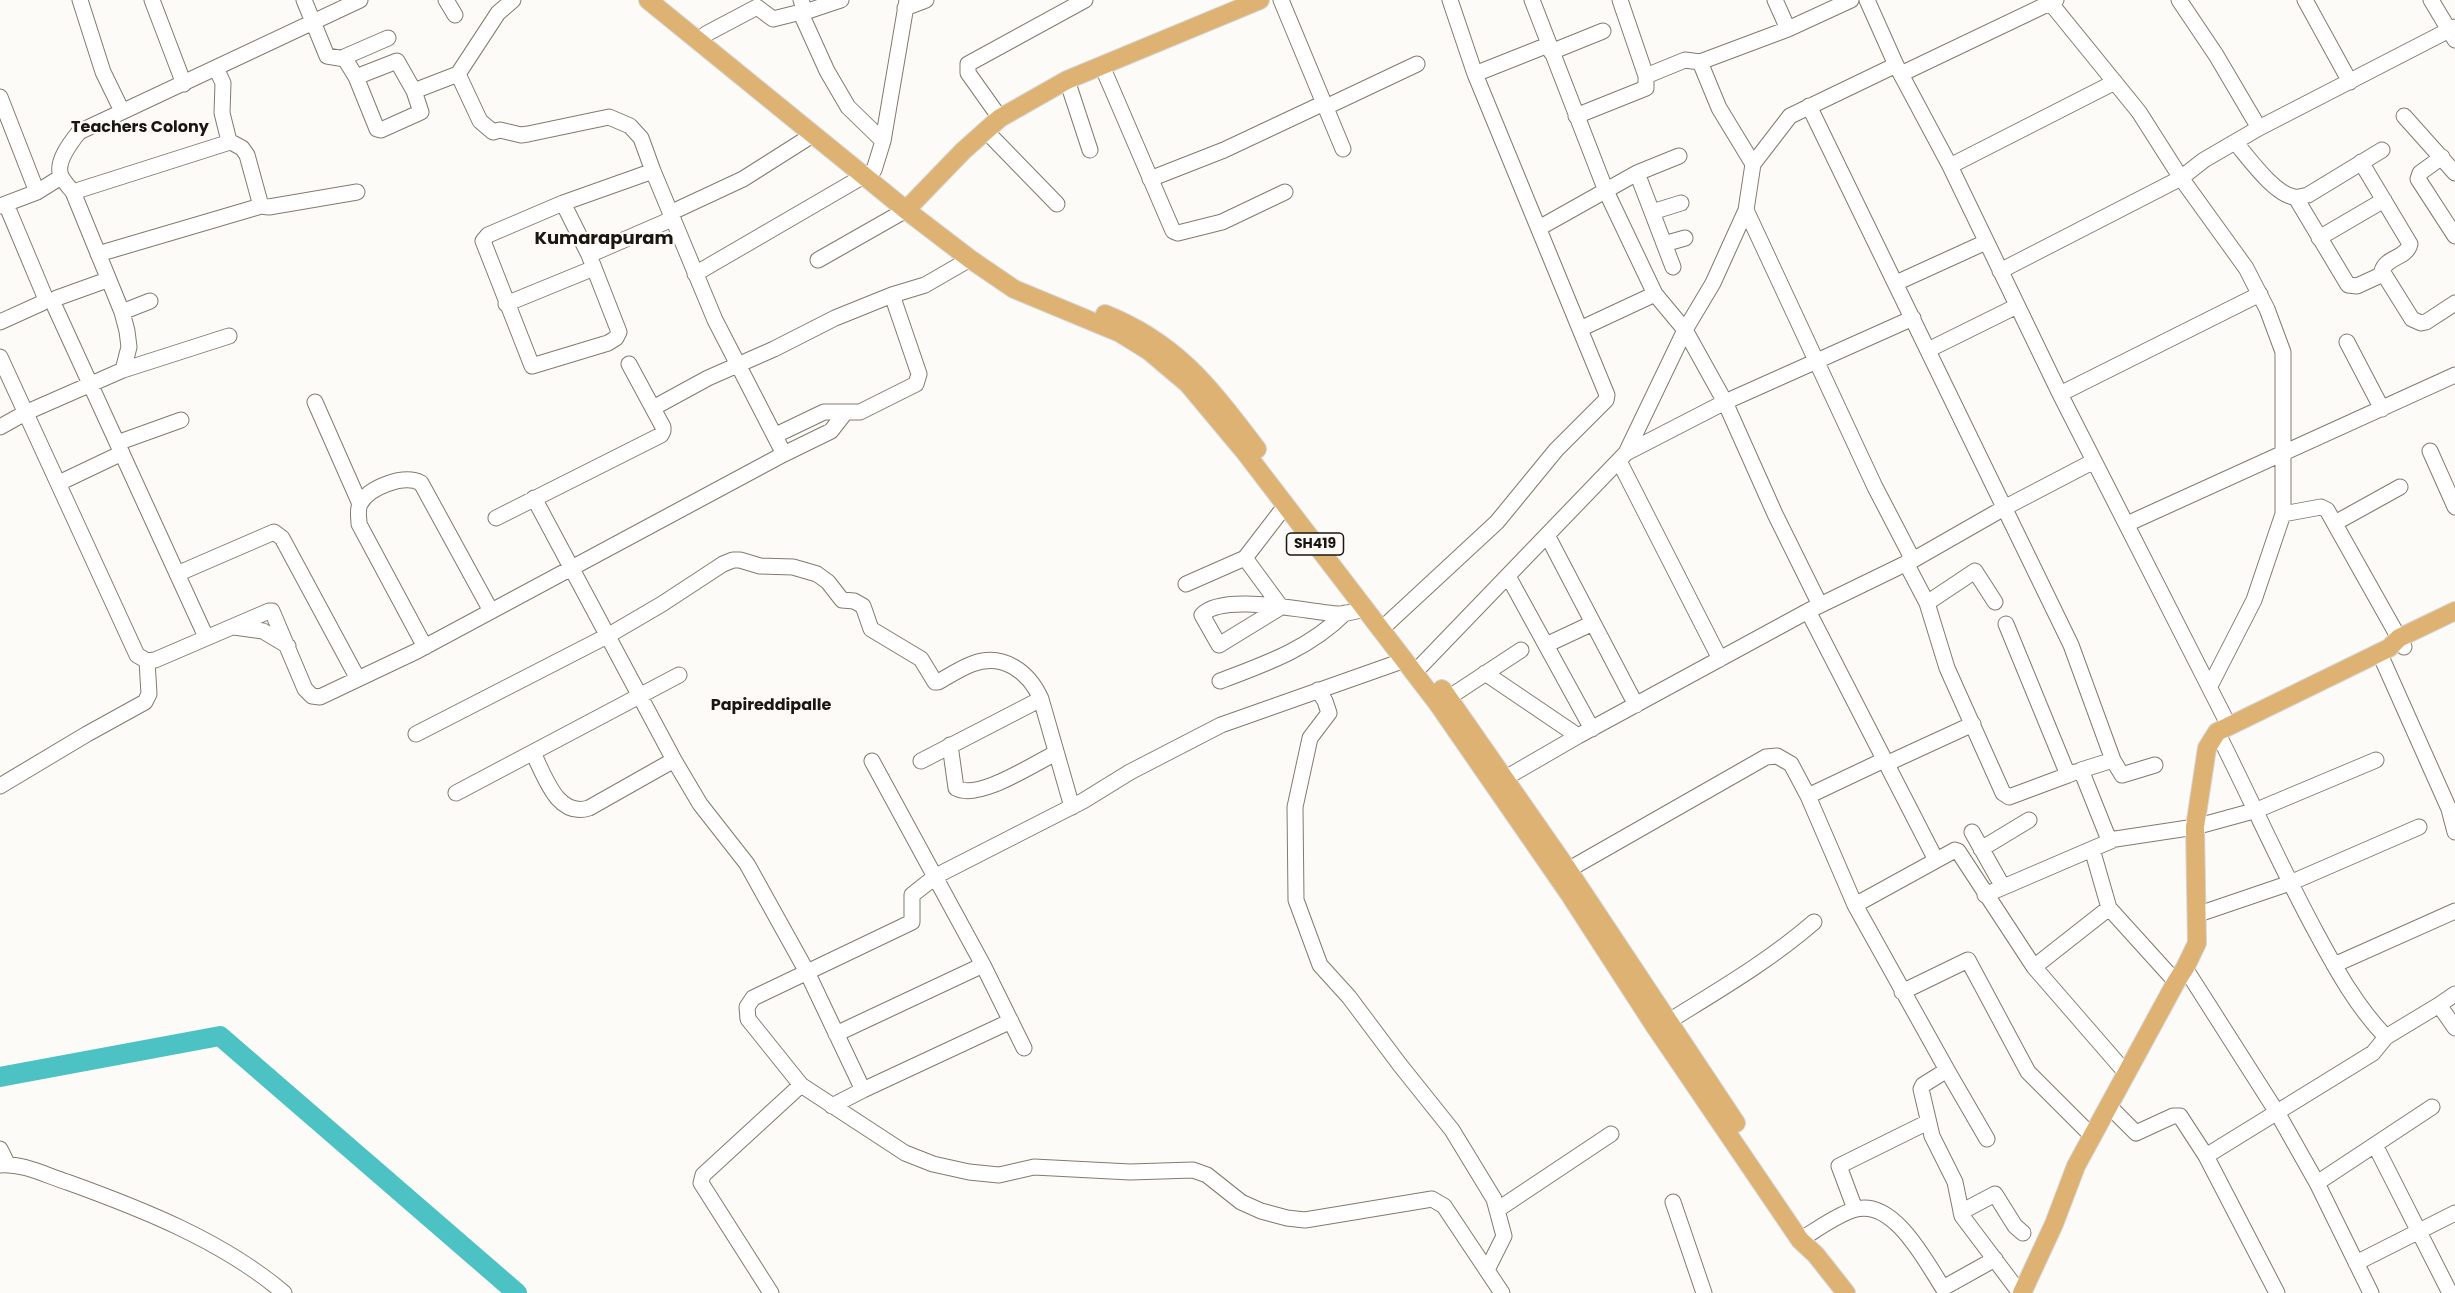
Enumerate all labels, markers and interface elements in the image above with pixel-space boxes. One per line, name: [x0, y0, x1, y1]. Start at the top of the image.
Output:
district label: Teachers Colony: [71, 118, 209, 138]
district label: Kumarapuram: [534, 228, 674, 250]
road number: SH419: [1286, 533, 1344, 555]
district label: Papireddipalle: [711, 696, 831, 716]

